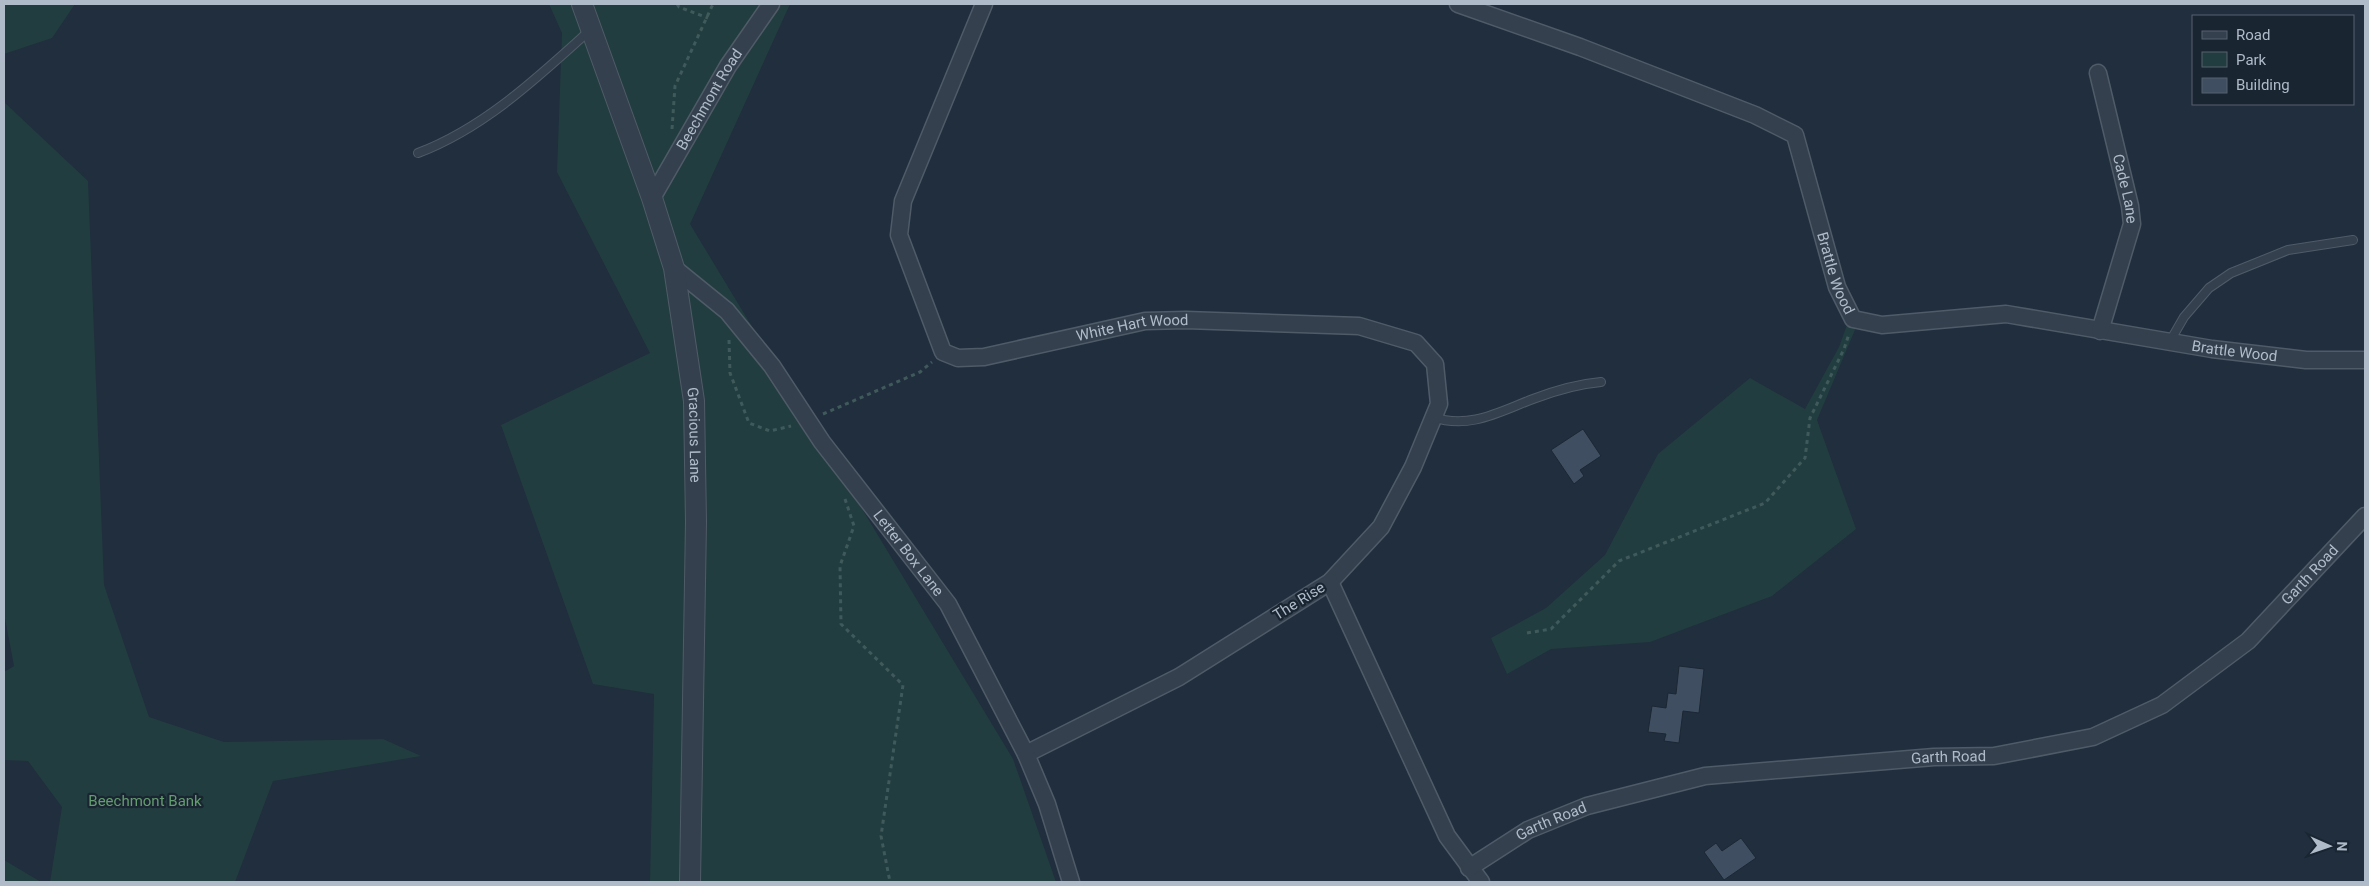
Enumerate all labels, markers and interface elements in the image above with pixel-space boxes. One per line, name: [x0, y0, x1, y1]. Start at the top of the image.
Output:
legend: [2192, 15, 2354, 105]
text: Road: [2236, 26, 2270, 44]
street label: Beechmont Road: [673, 45, 746, 153]
text: Park: [2236, 51, 2267, 69]
text: Building: [2236, 76, 2290, 94]
street label: Cade Lane: [2109, 152, 2141, 224]
street label: Brattle Wood: [1813, 230, 1858, 317]
street label: White Hart Wood: [1075, 311, 1189, 345]
street label: Brattle Wood: [2190, 337, 2278, 366]
street label: Gracious Lane: [683, 386, 704, 483]
street label: Letter Box Lane: [869, 506, 947, 600]
street label: Garth Road: [2278, 541, 2342, 609]
street label: The Rise: [1270, 578, 1328, 624]
street label: Garth Road: [1910, 747, 1986, 768]
park label: Beechmont Bank: [88, 792, 202, 810]
street label: Garth Road: [1512, 798, 1589, 844]
north arrow: [2304, 821, 2354, 871]
text: N: [2334, 841, 2350, 852]

